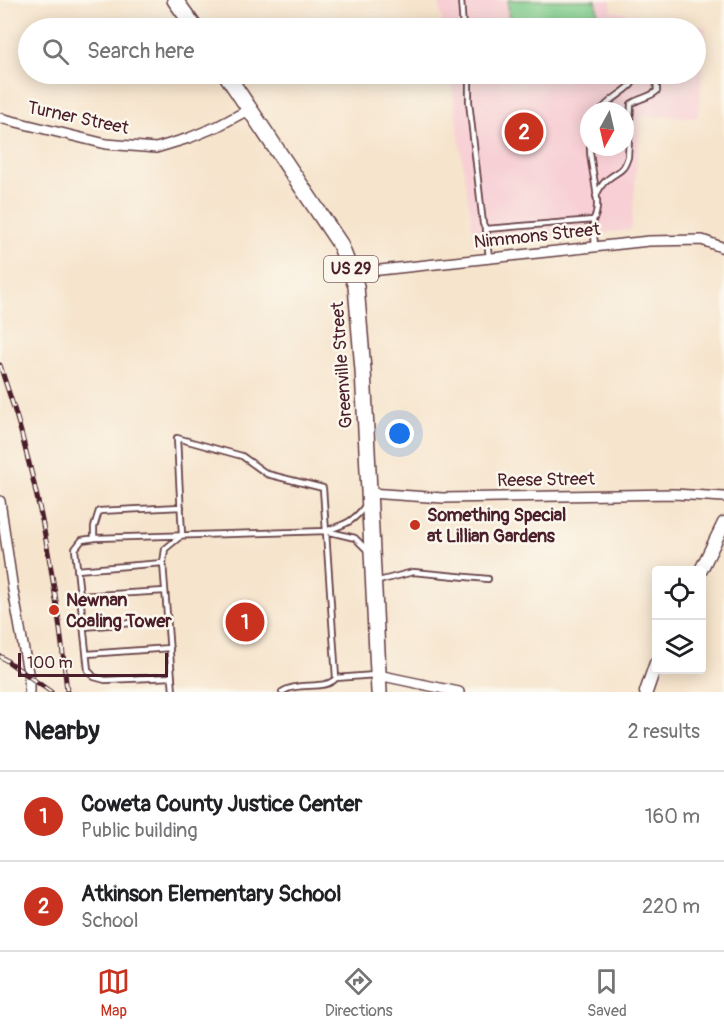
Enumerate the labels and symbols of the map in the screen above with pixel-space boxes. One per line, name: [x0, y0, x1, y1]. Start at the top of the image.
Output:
street label: Turner Street: [25, 96, 132, 140]
north arrow: [580, 102, 634, 156]
pin: 2: [504, 110, 544, 154]
street label: Nimmons Street: [473, 218, 602, 254]
road number: US 29: [324, 256, 378, 282]
street label: Greenville Street: [326, 300, 358, 429]
your location: [385, 419, 414, 448]
street label: Reese Street: [497, 468, 596, 492]
place label: Something Special at Lillian Gardens: [427, 504, 566, 548]
marker: Something Special at Lillian Gardens: [408, 518, 422, 532]
place label: Newnan Coaling Tower: [66, 589, 172, 633]
pin: 1: [226, 600, 264, 644]
marker: Newnan Coaling Tower: [47, 603, 61, 617]
scale bar: [18, 650, 168, 678]

